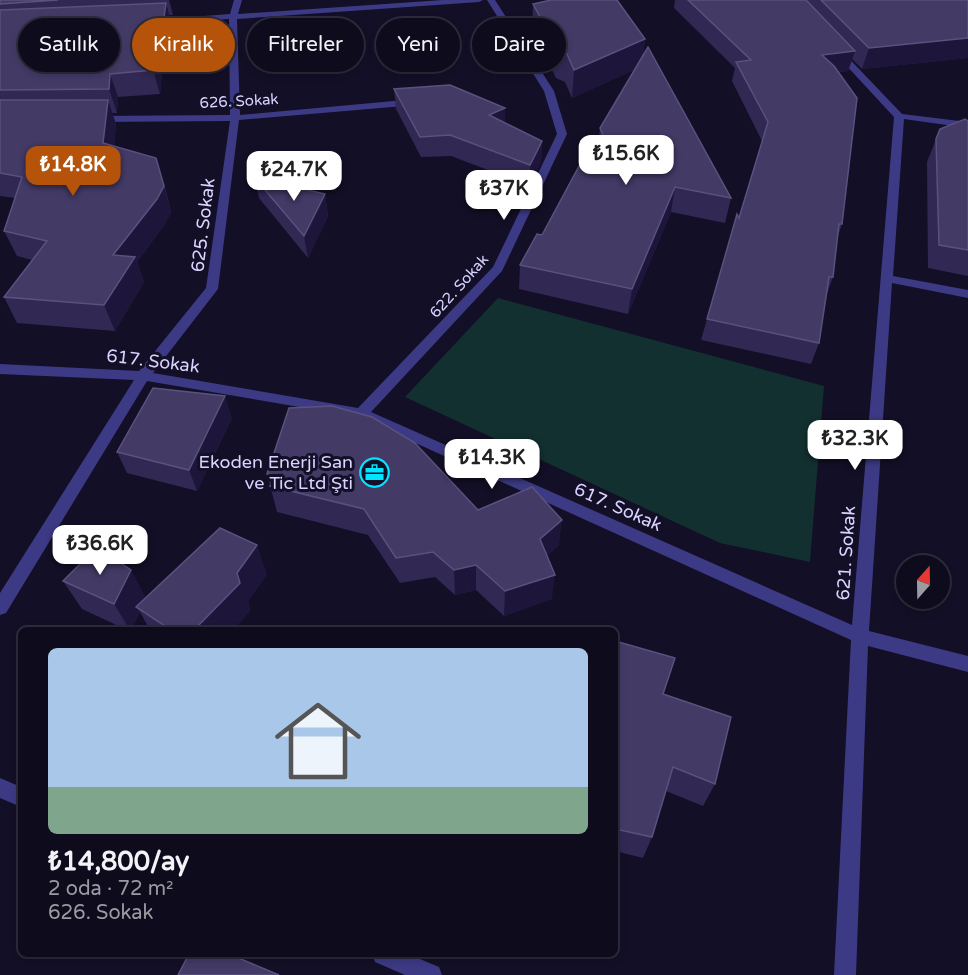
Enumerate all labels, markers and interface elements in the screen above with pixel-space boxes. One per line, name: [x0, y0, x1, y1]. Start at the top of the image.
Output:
chip: Satılık: [18, 18, 120, 72]
chip: Kiralık: [132, 18, 235, 72]
chip: Filtreler: [247, 18, 364, 72]
chip: Yeni: [376, 18, 460, 72]
chip: Daire: [472, 18, 566, 72]
street label: 626. Sokak: [199, 90, 279, 112]
pin: ₺15.6K: [577, 135, 675, 186]
text: ₺15.6K: [593, 142, 659, 166]
pin: ₺14.8K: [24, 146, 122, 197]
pin: ₺24.7K: [245, 151, 343, 202]
text: ₺14.8K: [40, 153, 106, 177]
text: ₺24.7K: [261, 158, 327, 182]
pin: ₺37K: [468, 170, 540, 221]
street label: 625. Sokak: [186, 176, 220, 273]
text: ₺37K: [479, 177, 529, 201]
street label: 622. Sokak: [426, 251, 492, 321]
street label: 617. Sokak: [105, 344, 201, 378]
pin: ₺32.3K: [806, 420, 904, 471]
text: ₺32.3K: [822, 427, 888, 451]
pin: ₺14.3K: [443, 439, 541, 490]
text: ₺14.3K: [459, 446, 525, 470]
place label: Ekoden Enerji San ve Tic Ltd Şti: [198, 451, 353, 494]
office icon: Ekoden Enerji San ve Tic Ltd Şti: [358, 456, 390, 488]
street label: 617. Sokak: [571, 478, 666, 536]
street label: 621. Sokak: [832, 505, 860, 601]
pin: ₺36.6K: [51, 525, 149, 576]
text: ₺36.6K: [67, 532, 133, 556]
north arrow: [896, 555, 950, 609]
map controls: [896, 555, 950, 609]
icon: home: [264, 687, 372, 795]
text: ₺14,800/ay: [48, 846, 189, 877]
text: 2 oda · 72 m²: [48, 877, 173, 901]
text: 626. Sokak: [48, 901, 153, 925]

